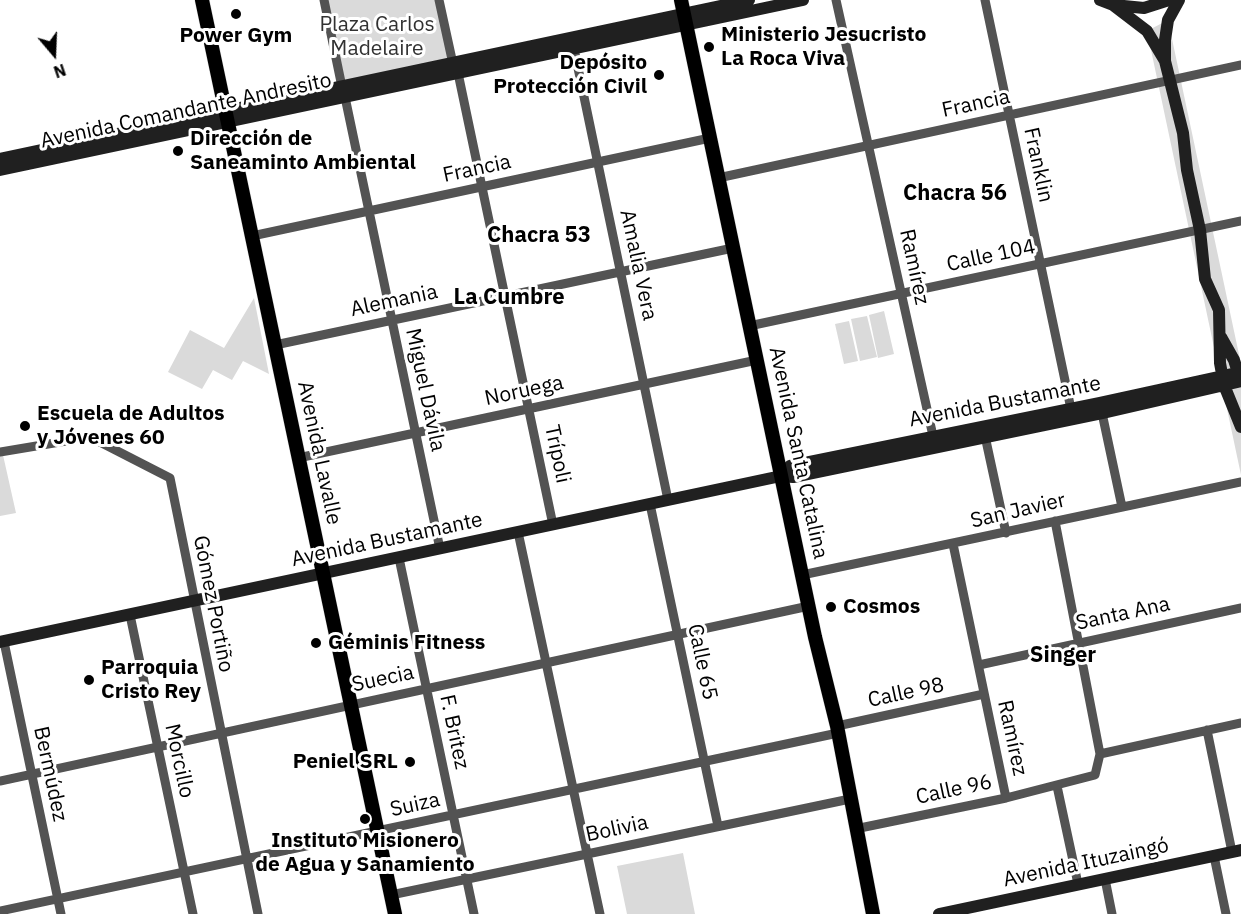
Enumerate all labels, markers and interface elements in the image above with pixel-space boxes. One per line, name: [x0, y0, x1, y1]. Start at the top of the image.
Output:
marker: Power Gym: [229, 7, 243, 21]
park label: Plaza Carlos Madelaire: [319, 12, 435, 62]
place label: Ministerio Jesucristo La Roca Viva: [721, 22, 926, 72]
place label: Power Gym: [180, 23, 292, 49]
north arrow: [24, 24, 84, 84]
marker: Ministerio Jesucristo La Roca Viva: [702, 40, 716, 54]
place label: Depósito Protección Civil: [493, 50, 647, 100]
text: N: [51, 60, 69, 82]
street label: Avenida Comandante Andresito: [38, 68, 334, 154]
marker: Depósito Protección Civil: [652, 68, 666, 82]
street label: Francia: [940, 84, 1012, 124]
street label: Franklin: [1018, 125, 1058, 205]
place label: Dirección de Saneaminto Ambiental: [190, 126, 416, 176]
marker: Dirección de Saneaminto Ambiental: [171, 144, 185, 158]
street label: Francia: [441, 149, 513, 189]
district label: Chacra 56: [903, 181, 1007, 207]
street label: Amalia Vera: [614, 207, 662, 323]
district label: Chacra 53: [487, 223, 591, 249]
street label: Ramírez: [894, 227, 934, 307]
street label: Calle 104: [944, 234, 1038, 278]
street label: Alemania: [348, 279, 440, 323]
district label: La Cumbre: [453, 285, 565, 311]
street label: Miguel Dávila: [400, 326, 450, 454]
street label: Avenida Santa Catalina: [763, 345, 833, 561]
street label: Noruega: [482, 370, 566, 412]
street label: Avenida Bustamante: [907, 371, 1103, 433]
street label: Avenida Lavalle: [291, 379, 347, 527]
place label: Escuela de Adultos y Jóvenes 60: [37, 401, 225, 451]
marker: Escuela de Adultos y Jóvenes 60: [18, 419, 32, 433]
street label: Trípoli: [539, 423, 575, 485]
street label: San Javier: [968, 488, 1068, 534]
street label: Avenida Bustamante: [289, 507, 485, 573]
street label: Gómez Portiño: [187, 533, 239, 675]
street label: Santa Ana: [1074, 592, 1172, 636]
place label: Cosmos: [843, 594, 920, 620]
marker: Cosmos: [824, 600, 838, 614]
street label: Calle 65: [682, 622, 722, 702]
place label: Géminis Fitness: [328, 630, 485, 656]
marker: Géminis Fitness: [309, 636, 323, 650]
district label: Singer: [1030, 643, 1096, 669]
place label: Parroquia Cristo Rey: [101, 655, 201, 705]
street label: Suecia: [350, 660, 416, 698]
marker: Parroquia Cristo Rey: [82, 673, 96, 687]
street label: Calle 98: [866, 673, 946, 713]
street label: F. Britez: [434, 692, 474, 772]
street label: Ramírez: [992, 698, 1032, 778]
street label: Morcillo: [159, 722, 199, 800]
street label: Bermúdez: [28, 724, 72, 824]
place label: Peniel SRL: [293, 749, 398, 775]
marker: Peniel SRL: [403, 755, 417, 769]
street label: Calle 96: [914, 770, 994, 810]
street label: Suiza: [388, 787, 442, 823]
street label: Bolivia: [583, 810, 651, 848]
marker: Instituto Misionero de Agua y Sanamiento: [358, 812, 372, 826]
place label: Instituto Misionero de Agua y Sanamiento: [255, 828, 475, 878]
street label: Avenida Ituzaingó: [1001, 833, 1171, 893]

